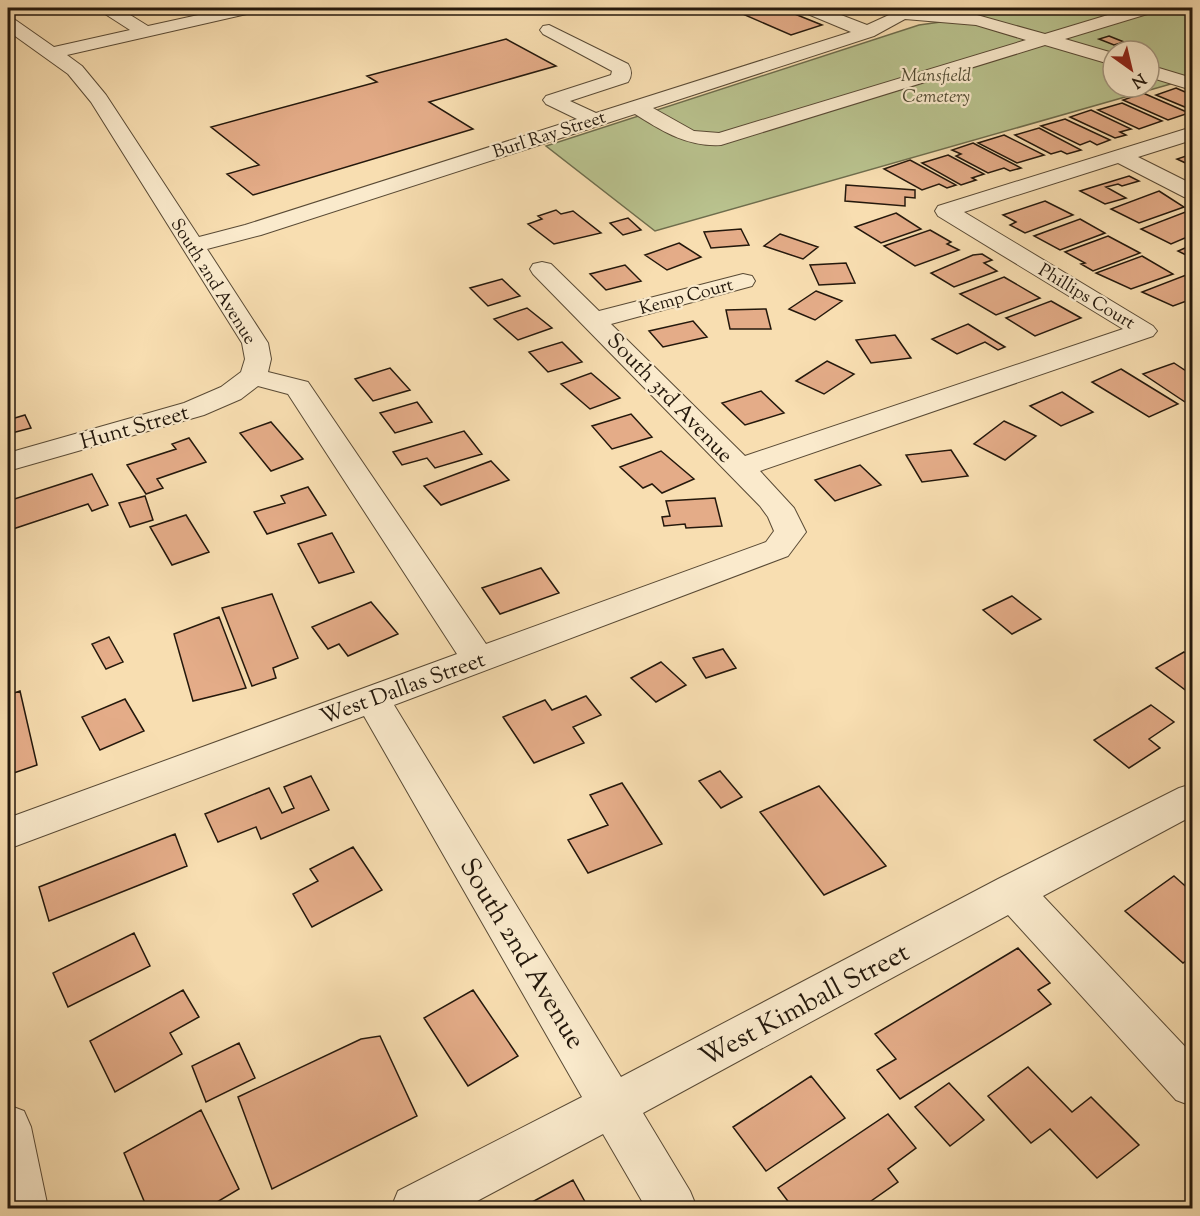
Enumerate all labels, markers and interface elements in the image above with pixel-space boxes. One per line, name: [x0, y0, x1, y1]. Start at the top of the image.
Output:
north arrow: [1101, 39, 1161, 99]
park label: Mansfield Cemetery: [901, 64, 971, 111]
text: N: [1126, 66, 1150, 93]
street label: Burl Ray Street: [490, 105, 609, 166]
street label: South 2nd Avenue: [163, 214, 262, 350]
street label: Phillips Court: [1033, 259, 1139, 337]
street label: Kemp Court: [637, 273, 736, 323]
street label: South 3rd Avenue: [598, 327, 740, 472]
street label: Hunt Street: [77, 398, 193, 460]
street label: West Dallas Street: [316, 645, 490, 735]
street label: South 2nd Avenue: [448, 851, 593, 1057]
street label: West Kimball Street: [693, 934, 917, 1078]

